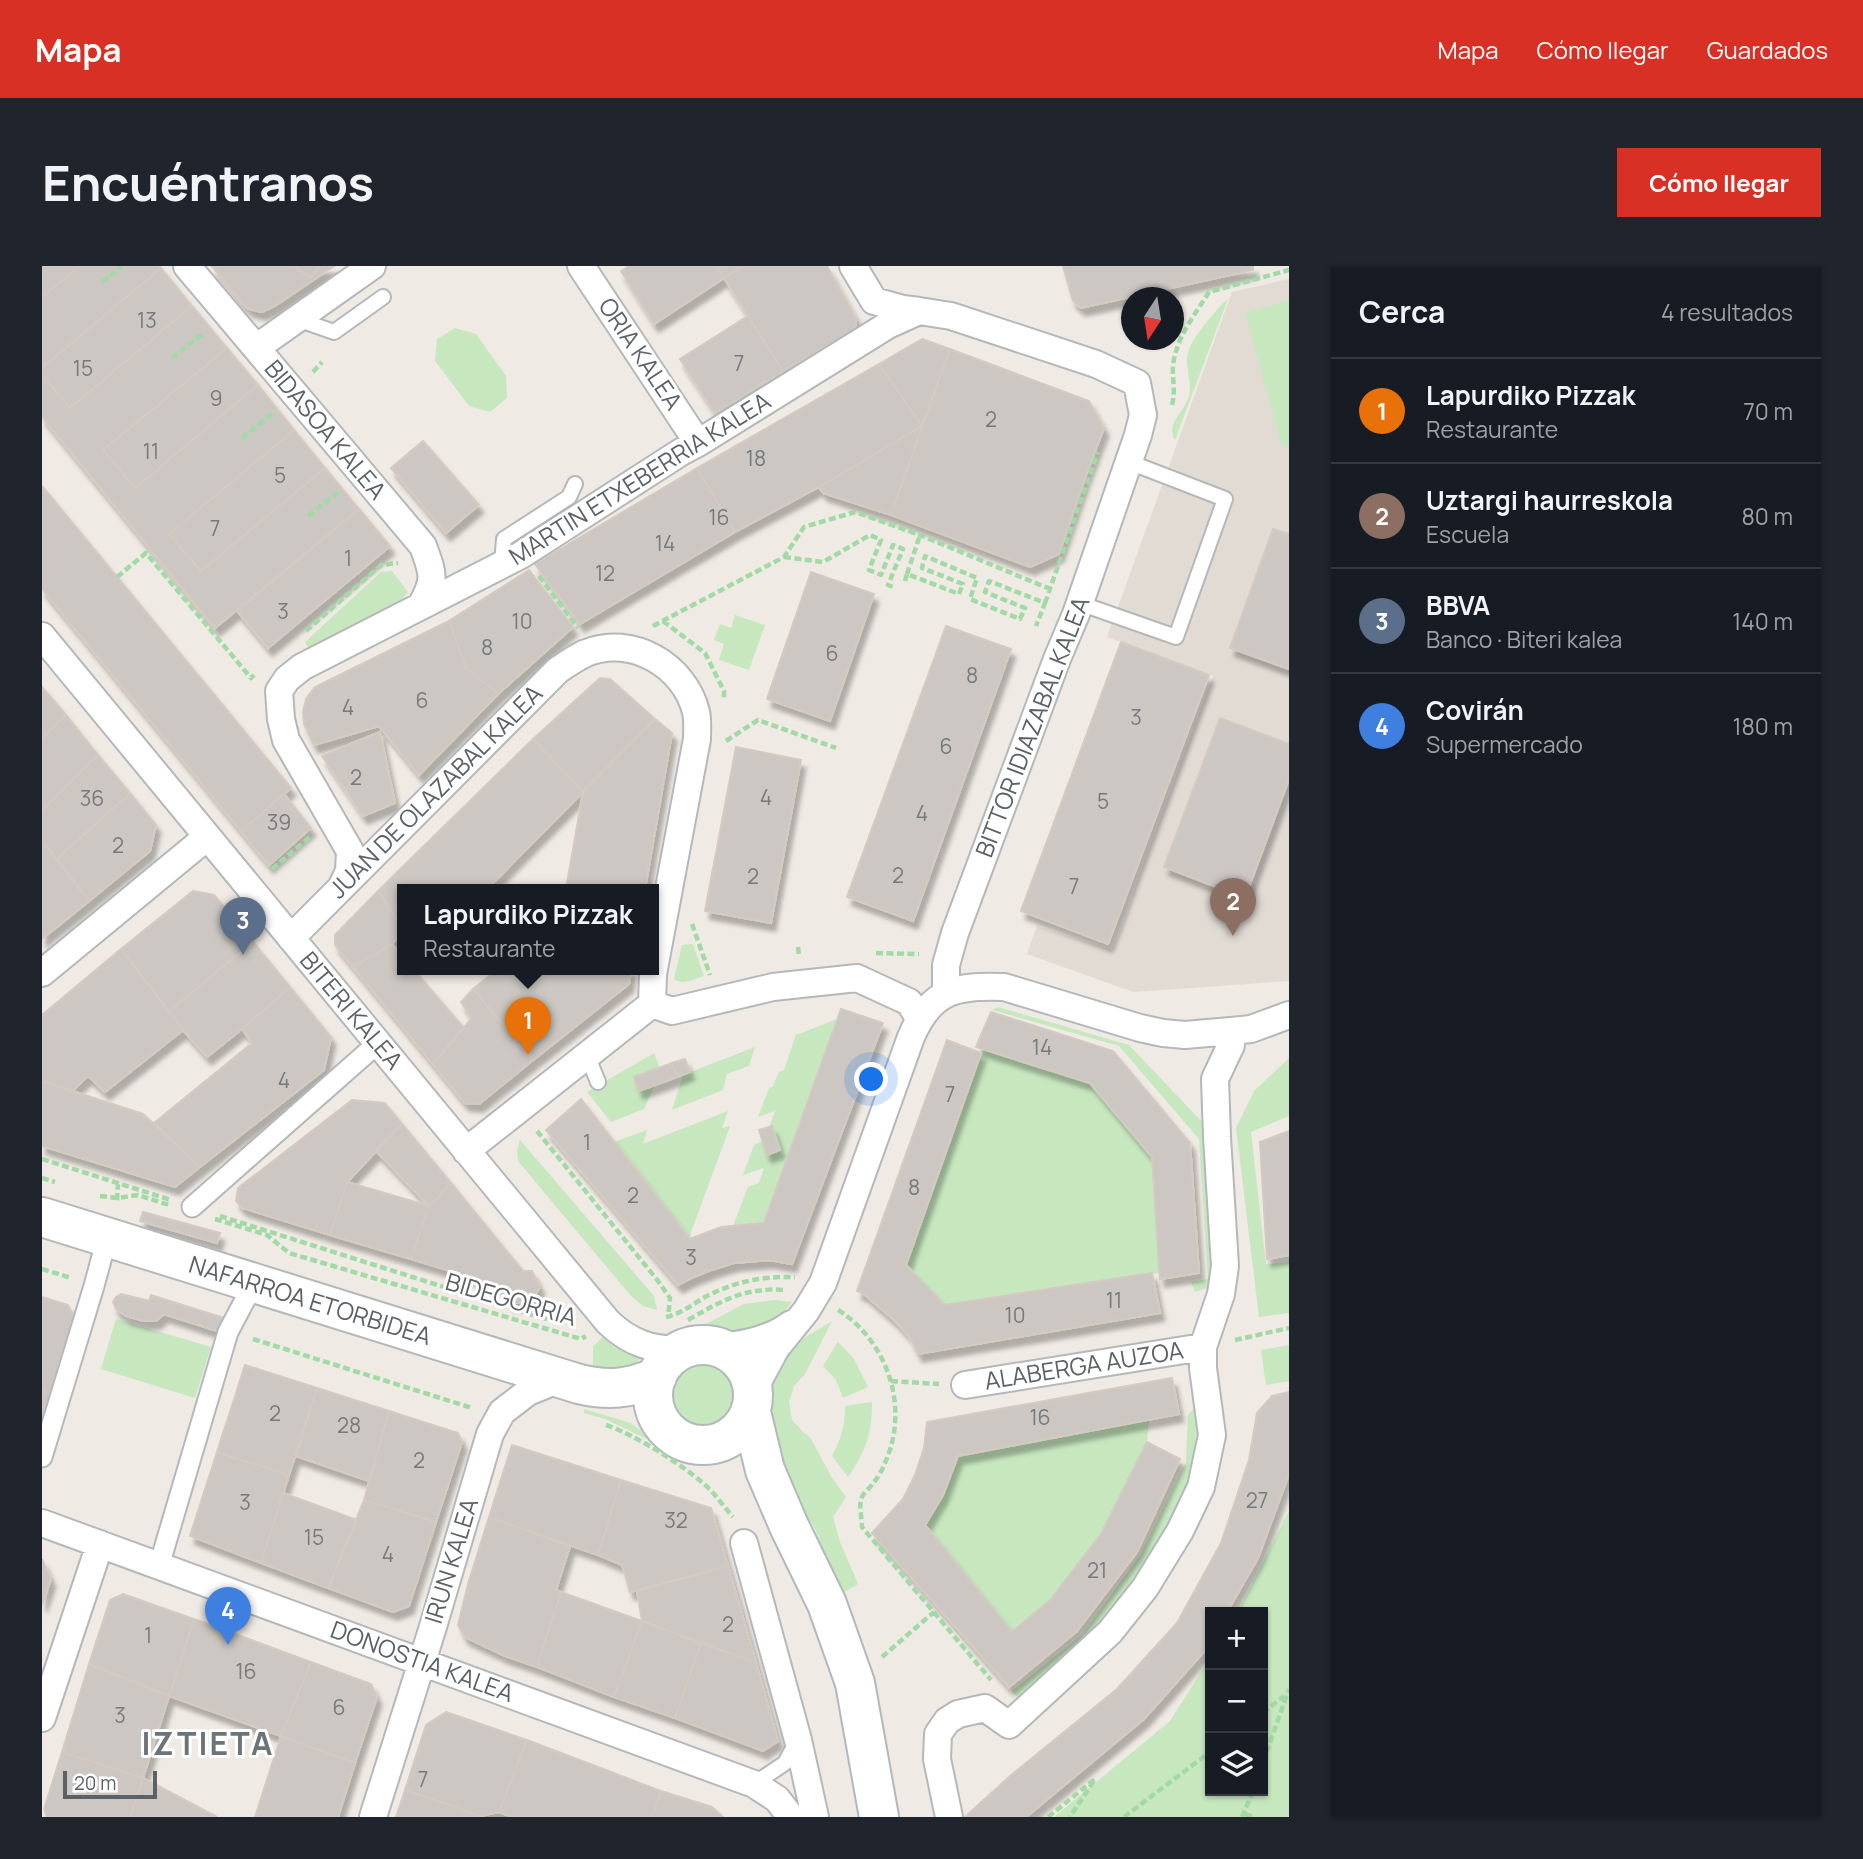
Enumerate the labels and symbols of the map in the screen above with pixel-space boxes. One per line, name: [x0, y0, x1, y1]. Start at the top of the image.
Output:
north arrow: [1121, 287, 1184, 350]
street label: ORIA KALEA: [592, 291, 691, 416]
house number: 13: [137, 306, 157, 334]
house number: 7: [734, 349, 744, 377]
street label: BIDASOA KALEA: [258, 352, 394, 506]
house number: 15: [73, 354, 93, 382]
house number: 9: [209, 384, 223, 412]
street label: MARTIN ETXEBERRIA KALEA: [502, 384, 776, 572]
house number: 2: [985, 405, 997, 433]
house number: 11: [143, 437, 159, 465]
house number: 18: [746, 444, 766, 472]
house number: 5: [274, 461, 286, 489]
house number: 16: [708, 503, 730, 531]
house number: 7: [210, 514, 220, 542]
house number: 14: [655, 529, 675, 557]
house number: 1: [344, 544, 352, 572]
house number: 12: [595, 559, 615, 587]
street label: BITTOR IDIAZABAL KALEA: [967, 591, 1097, 861]
house number: 3: [277, 597, 289, 625]
house number: 10: [512, 607, 533, 635]
house number: 8: [481, 633, 493, 661]
house number: 6: [825, 639, 839, 667]
house number: 8: [966, 661, 978, 689]
street label: JUAN DE OLAZABAL KALEA: [321, 677, 549, 905]
house number: 6: [415, 686, 429, 714]
house number: 4: [342, 693, 354, 721]
house number: 3: [1130, 703, 1142, 731]
house number: 6: [939, 732, 953, 760]
house number: 2: [350, 763, 362, 791]
house number: 4: [760, 783, 772, 811]
house number: 36: [80, 784, 104, 812]
house number: 5: [1097, 787, 1109, 815]
house number: 4: [916, 799, 928, 827]
house number: 39: [267, 808, 291, 836]
house number: 2: [112, 831, 124, 859]
house number: 2: [892, 861, 904, 889]
house number: 2: [747, 862, 759, 890]
house number: 7: [1069, 872, 1079, 900]
pin: 2: [1210, 878, 1256, 936]
pin: 3: [220, 897, 266, 955]
street label: BITERI KALEA: [293, 944, 411, 1076]
pin: 1: [505, 997, 551, 1055]
house number: 14: [1032, 1033, 1052, 1061]
your location: [854, 1062, 888, 1096]
house number: 4: [278, 1066, 290, 1094]
house number: 7: [945, 1080, 955, 1108]
house number: 1: [583, 1128, 591, 1156]
house number: 8: [908, 1173, 920, 1201]
house number: 2: [627, 1181, 639, 1209]
house number: 3: [685, 1243, 697, 1271]
street label: NAFARROA ETORBIDEA: [185, 1247, 436, 1352]
street label: BIDEGORRIA: [442, 1264, 581, 1333]
house number: 11: [1106, 1286, 1122, 1314]
house number: 10: [1005, 1301, 1026, 1329]
street label: ALABERGA AUZOA: [982, 1332, 1186, 1397]
house number: 2: [269, 1399, 281, 1427]
house number: 16: [1029, 1403, 1051, 1431]
house number: 28: [337, 1411, 361, 1439]
house number: 2: [413, 1446, 425, 1474]
house number: 27: [1246, 1486, 1268, 1514]
house number: 3: [239, 1488, 251, 1516]
street label: IRUN KALEA: [416, 1494, 485, 1627]
house number: 32: [664, 1506, 688, 1534]
house number: 15: [304, 1523, 324, 1551]
house number: 4: [382, 1540, 394, 1568]
house number: 21: [1087, 1556, 1107, 1584]
pin: 4: [205, 1587, 251, 1645]
house number: 2: [722, 1610, 734, 1638]
street label: DONOSTIA KALEA: [326, 1612, 519, 1709]
house number: 1: [144, 1621, 152, 1649]
house number: 16: [235, 1657, 257, 1685]
house number: 6: [332, 1693, 346, 1721]
house number: 3: [114, 1701, 126, 1729]
district label: IZTIETA: [142, 1721, 274, 1765]
house number: 7: [418, 1765, 428, 1793]
scale bar: [63, 1768, 158, 1800]

